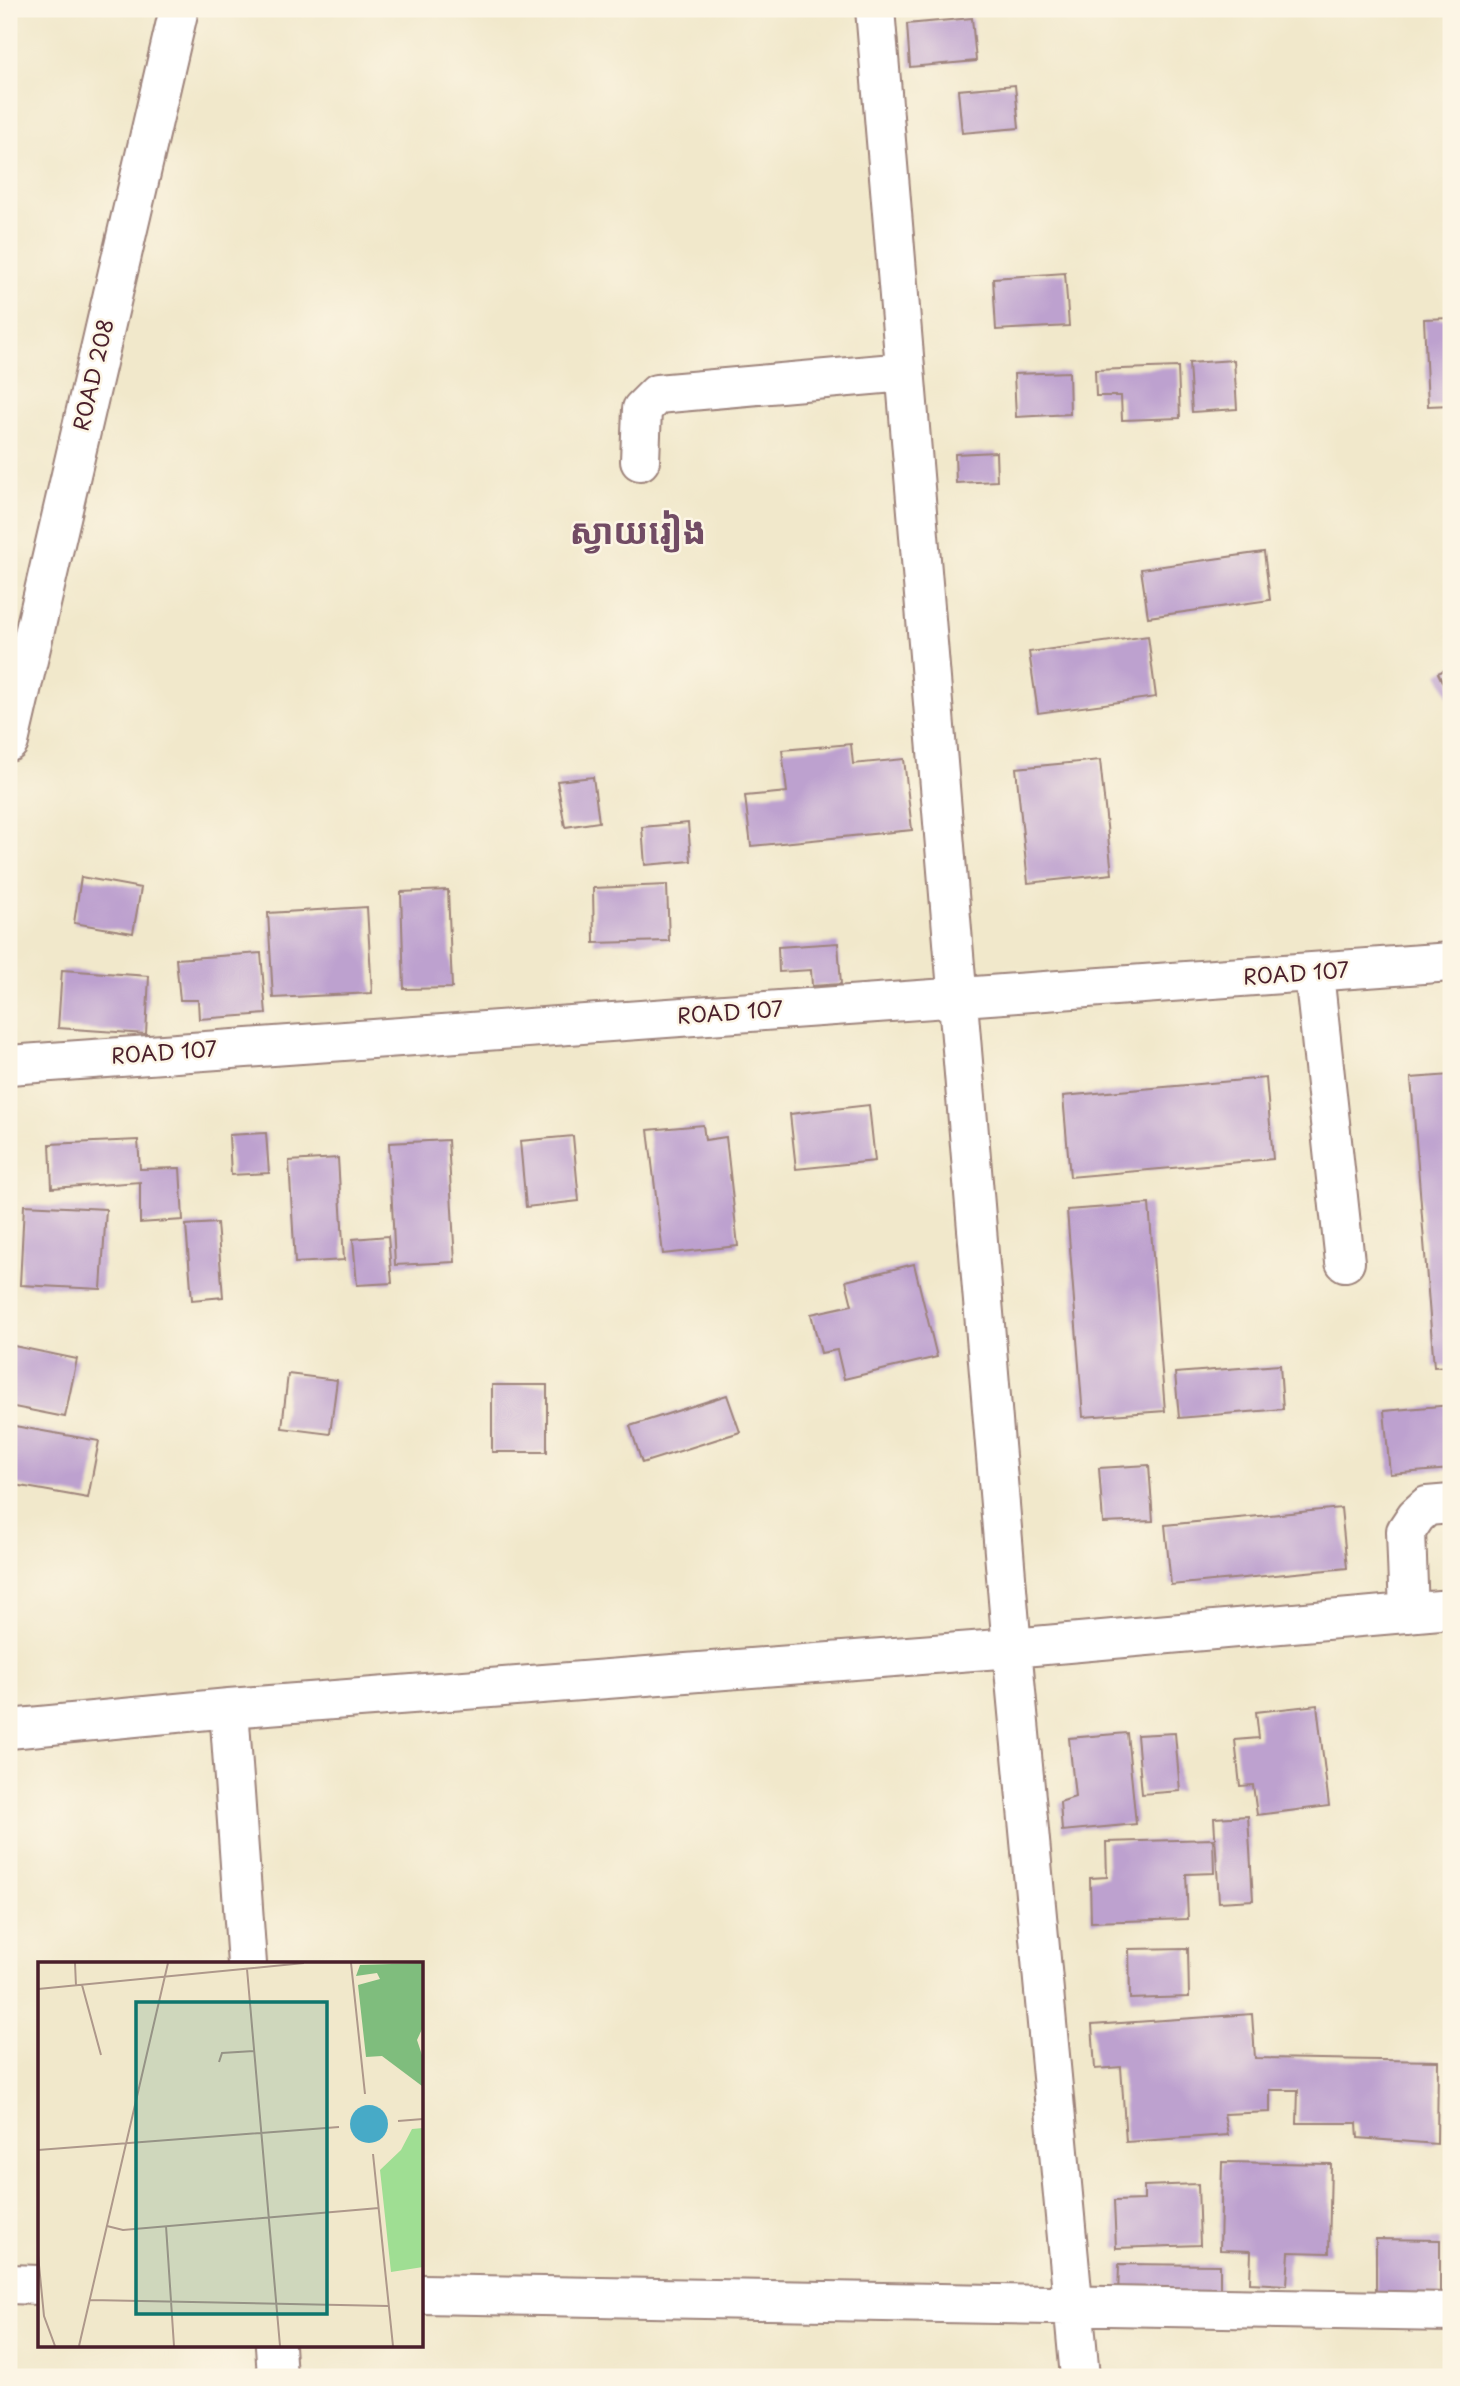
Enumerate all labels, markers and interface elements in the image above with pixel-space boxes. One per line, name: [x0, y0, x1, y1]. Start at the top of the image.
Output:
street label: ROAD 208: [64, 315, 120, 434]
district label: ស្វាយរៀង: [570, 503, 706, 556]
street label: ROAD 107: [1242, 952, 1350, 992]
street label: ROAD 107: [676, 991, 784, 1031]
street label: ROAD 107: [110, 1031, 218, 1071]
inset map: [38, 1962, 424, 2348]

